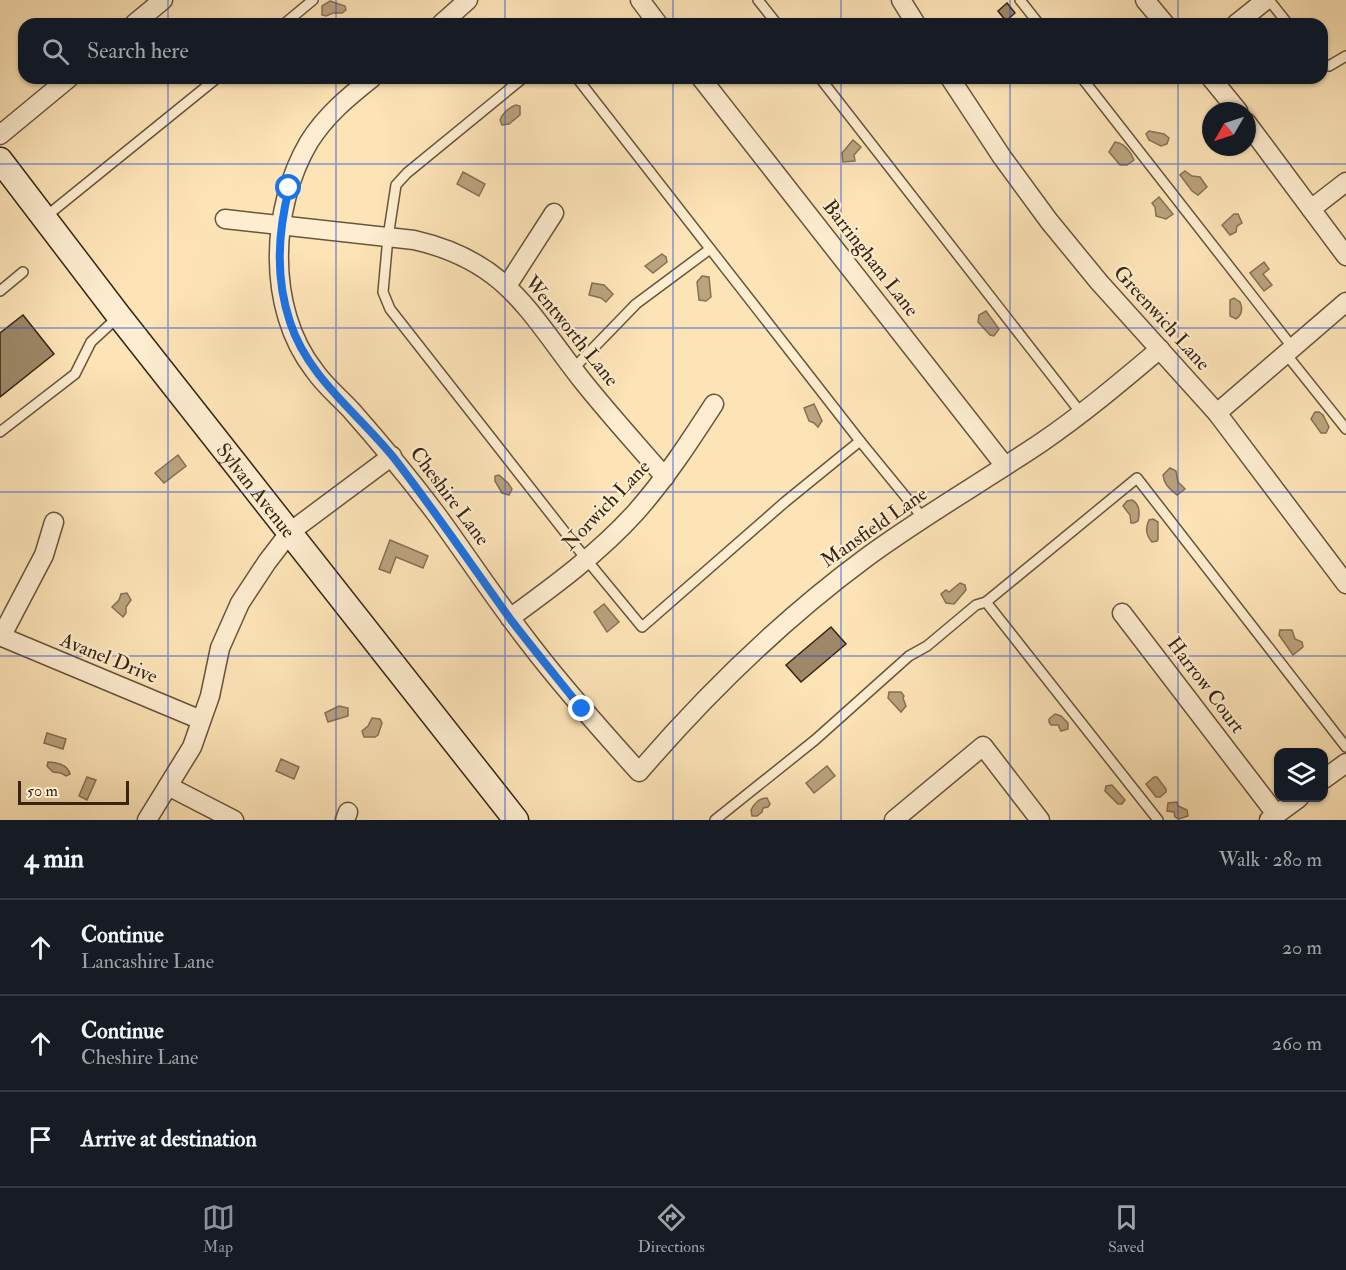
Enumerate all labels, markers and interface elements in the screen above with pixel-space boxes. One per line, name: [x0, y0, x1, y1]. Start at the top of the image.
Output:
search box: [18, 18, 1328, 84]
icon: search: [39, 35, 72, 68]
text: Search here: [87, 37, 189, 65]
north arrow: [1202, 102, 1256, 156]
route start: [275, 174, 301, 200]
street label: Barringham Lane: [818, 195, 924, 321]
street label: Greenwich Lane: [1108, 260, 1216, 376]
street label: Wentworth Lane: [519, 270, 624, 391]
street label: Sylvan Avenue: [211, 438, 301, 543]
street label: Cheshire Lane: [405, 442, 495, 550]
street label: Norwich Lane: [557, 455, 655, 555]
street label: Mansfield Lane: [816, 481, 932, 573]
street label: Avanel Drive: [56, 627, 161, 689]
street label: Harrow Court: [1162, 632, 1251, 738]
route end: [568, 695, 594, 721]
map controls: [1274, 748, 1328, 802]
button: layers: [1274, 748, 1328, 802]
scale bar: [18, 778, 129, 806]
text: 50 m: [27, 781, 58, 801]
text: 4 min: [24, 843, 84, 875]
text: Walk · 280 m: [1219, 847, 1322, 872]
text: Continue: [81, 921, 164, 949]
icon: ahead: [24, 931, 57, 964]
text: 20 m: [1282, 935, 1322, 960]
text: Lancashire Lane: [81, 949, 214, 974]
text: Continue: [81, 1017, 164, 1045]
icon: ahead: [24, 1027, 57, 1060]
text: 260 m: [1272, 1031, 1322, 1056]
text: Cheshire Lane: [81, 1045, 198, 1070]
icon: arrive: [24, 1123, 57, 1156]
text: Arrive at destination: [81, 1125, 257, 1153]
tab: Map: [202, 1201, 235, 1257]
tab: Directions: [638, 1201, 705, 1257]
tab: Saved: [1108, 1201, 1144, 1257]

